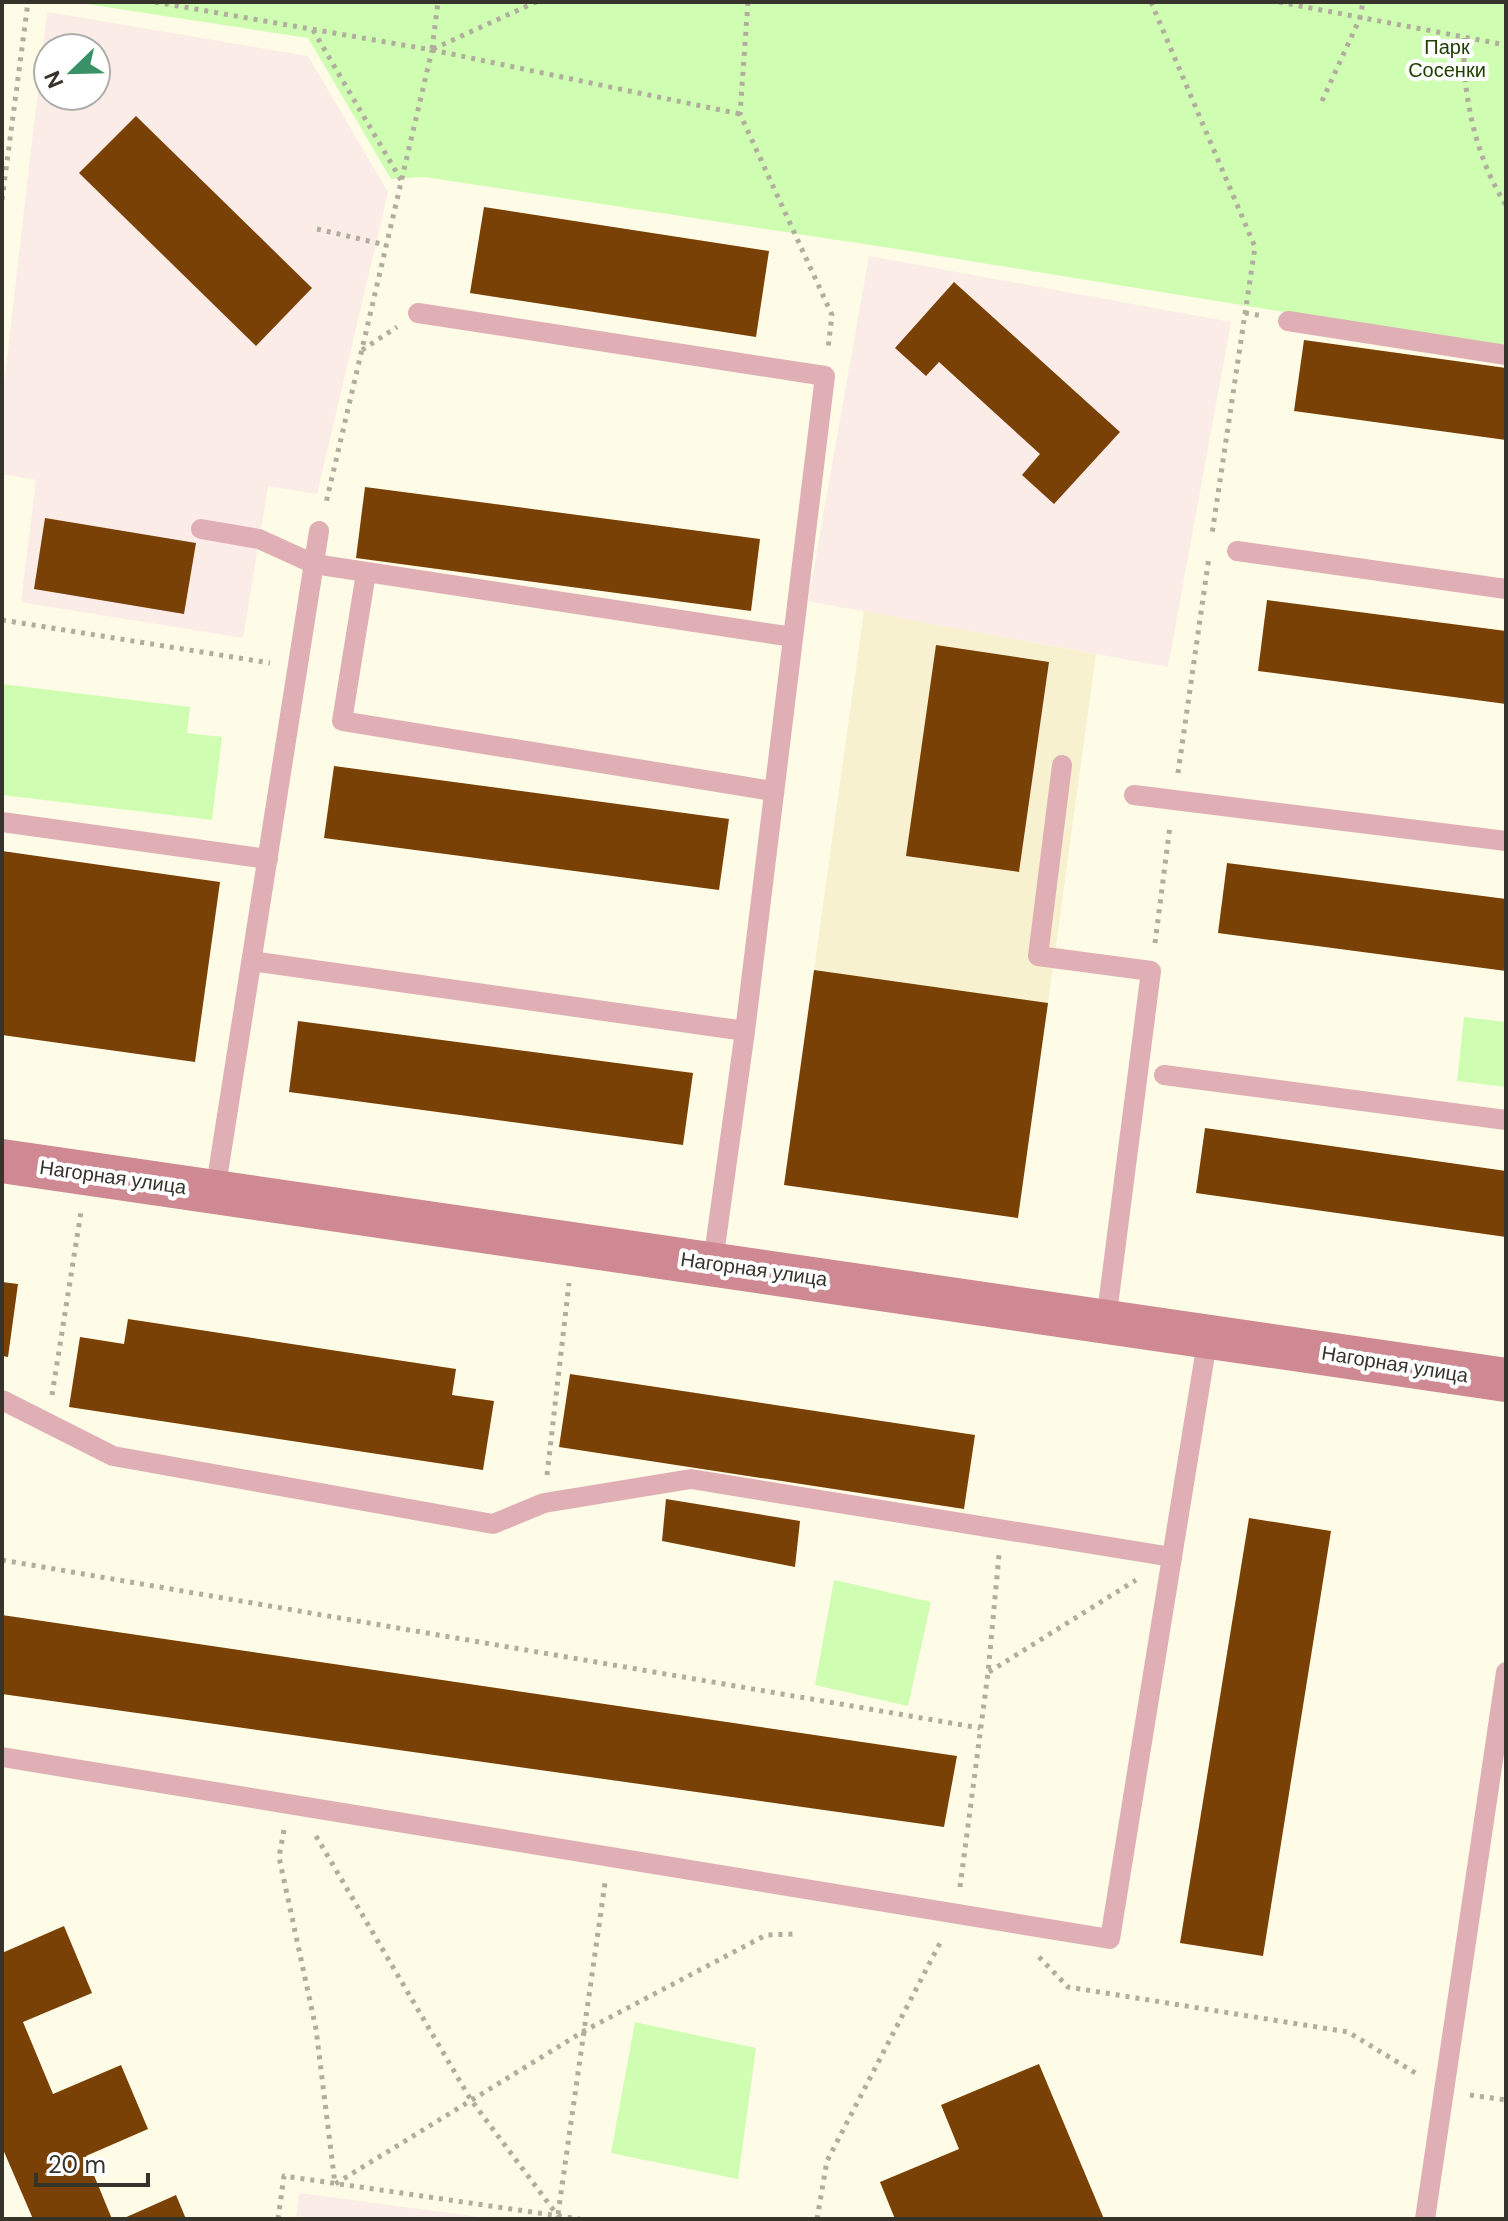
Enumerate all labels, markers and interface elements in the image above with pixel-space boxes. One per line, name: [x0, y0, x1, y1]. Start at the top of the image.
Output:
north arrow: [32, 32, 112, 112]
park label: Парк Сосенки: [1408, 34, 1486, 83]
text: N: [38, 67, 71, 93]
street label: Нагорная улица: [38, 1154, 189, 1200]
street label: Нагорная улица: [679, 1246, 830, 1292]
street label: Нагорная улица: [1320, 1340, 1471, 1389]
scale bar: [36, 2137, 148, 2187]
text: 20 m: [48, 2149, 106, 2180]

